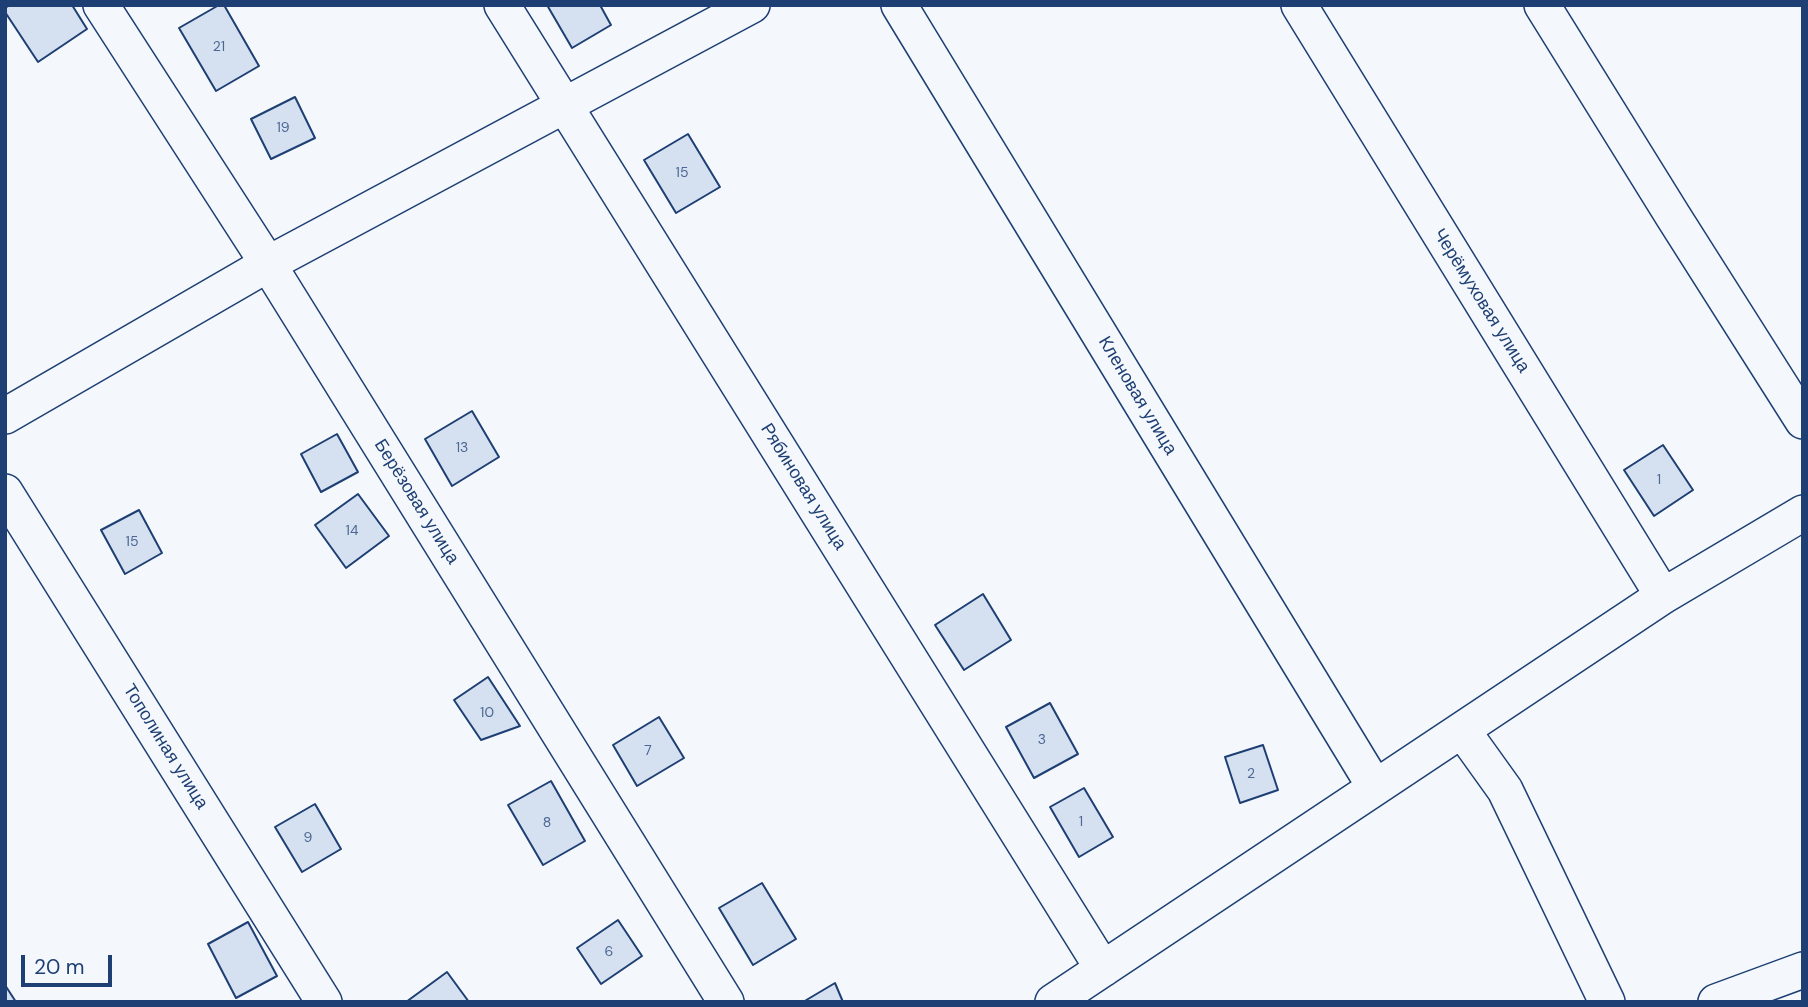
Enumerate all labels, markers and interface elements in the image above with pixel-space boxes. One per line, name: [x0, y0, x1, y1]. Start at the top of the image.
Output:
house number: 21: [213, 39, 225, 55]
house number: 19: [276, 120, 290, 136]
house number: 15: [676, 165, 688, 181]
street label: Черёмуховая улица: [1428, 225, 1534, 377]
street label: Кленовая улица: [1093, 333, 1181, 459]
street label: Рябиновая улица: [755, 420, 851, 554]
street label: Берёзовая улица: [369, 436, 463, 568]
house number: 13: [456, 440, 468, 456]
house number: 1: [1657, 472, 1661, 488]
house number: 14: [346, 523, 358, 539]
house number: 15: [126, 534, 138, 550]
street label: Тополиная улица: [118, 680, 212, 814]
house number: 10: [480, 705, 494, 721]
house number: 3: [1038, 732, 1046, 748]
house number: 7: [644, 743, 652, 759]
house number: 2: [1247, 766, 1255, 782]
house number: 1: [1079, 814, 1083, 830]
house number: 8: [543, 815, 551, 831]
house number: 9: [304, 830, 312, 846]
scale bar: [24, 940, 116, 984]
house number: 6: [605, 944, 613, 960]
text: 20 m: [34, 953, 85, 981]

